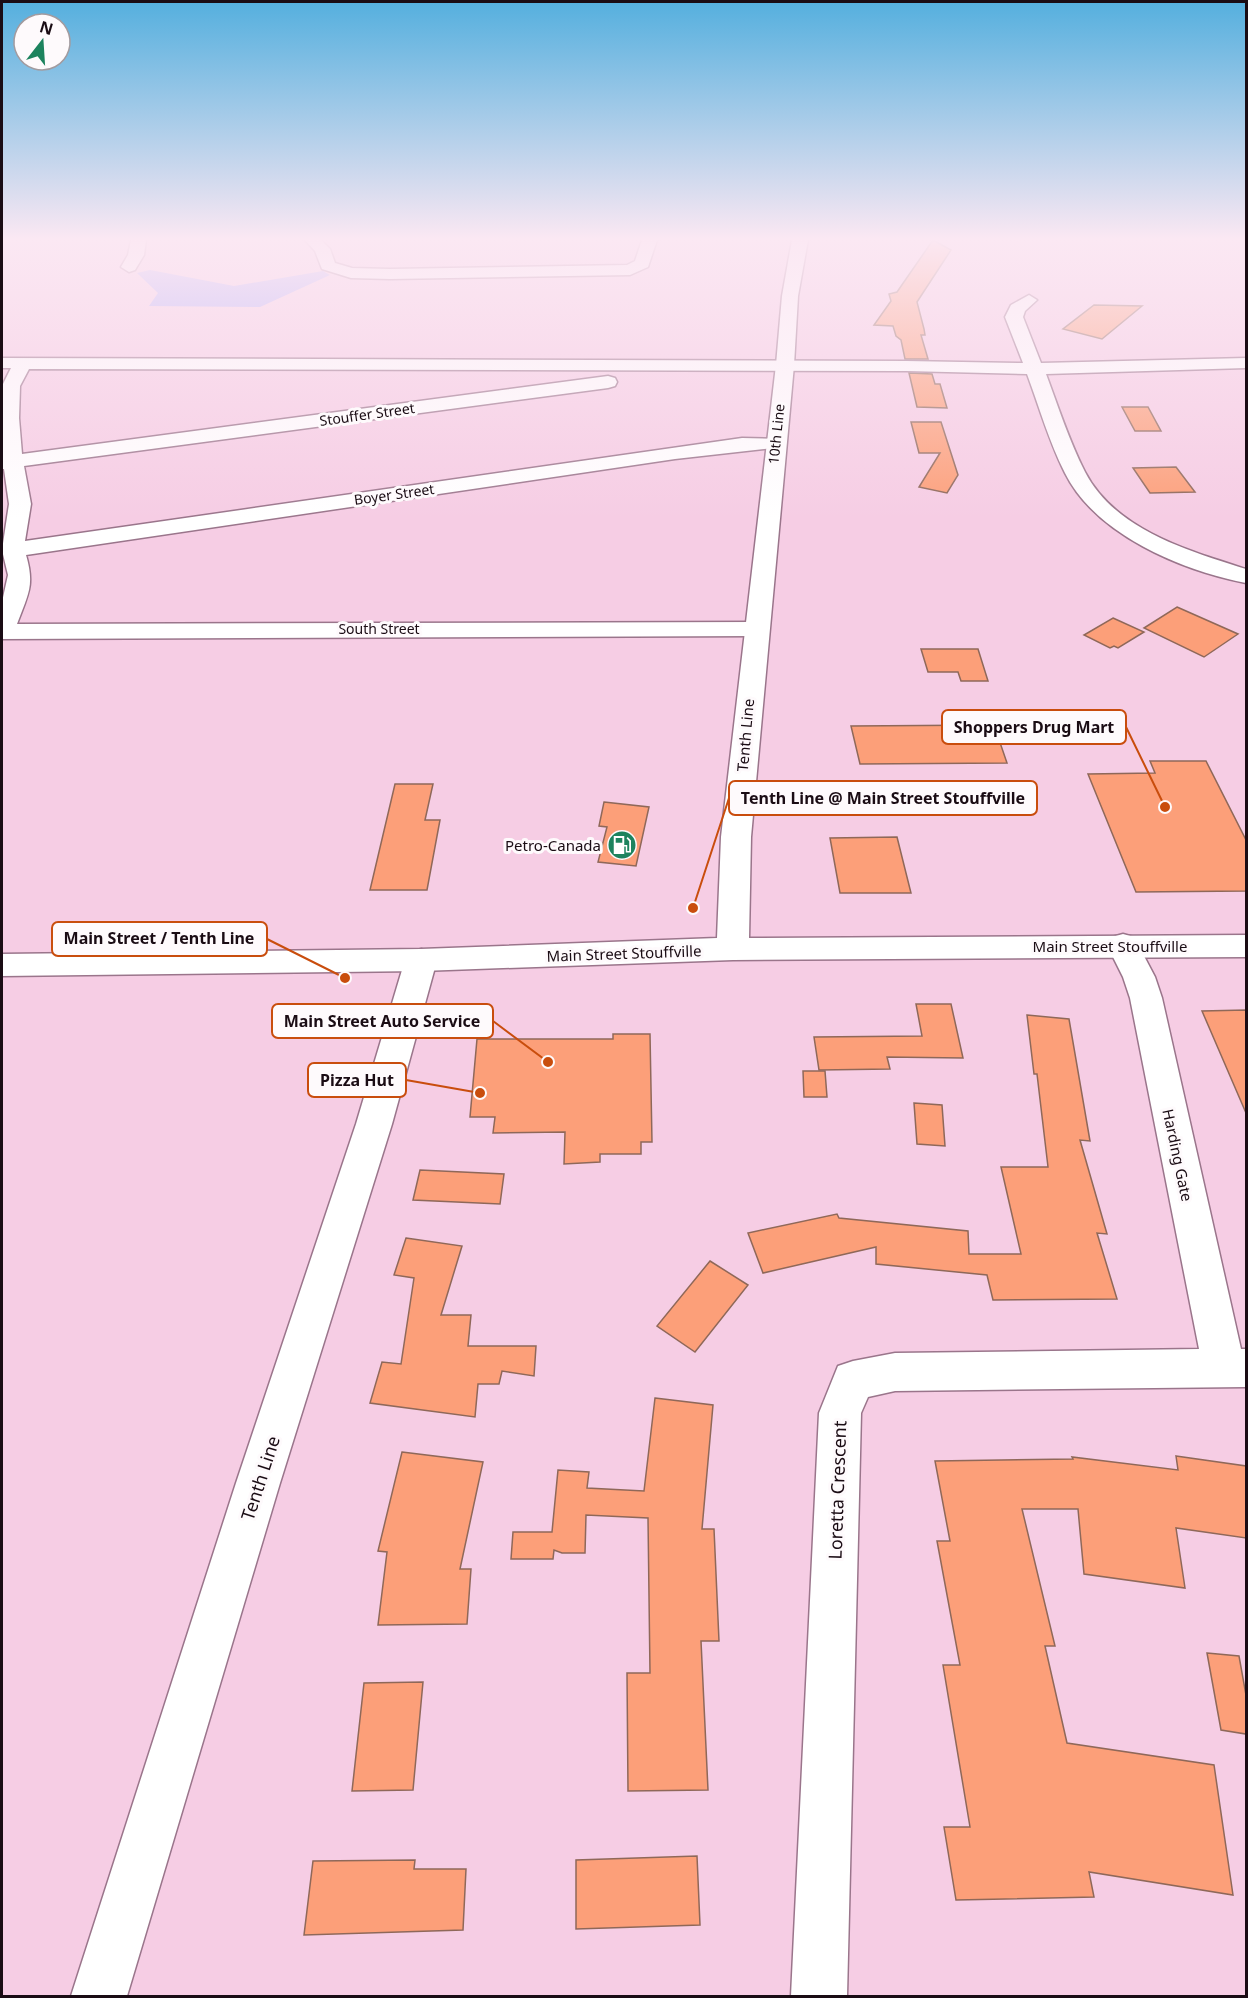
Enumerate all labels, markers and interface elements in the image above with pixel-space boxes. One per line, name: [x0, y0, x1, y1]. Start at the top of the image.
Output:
north arrow: [12, 12, 72, 72]
text: N: [37, 15, 56, 40]
street label: Stouffer Street: [318, 398, 416, 430]
street label: 10th Line: [763, 403, 789, 465]
street label: Boyer Street: [353, 479, 435, 509]
street label: South Street: [338, 619, 420, 638]
street label: Tenth Line: [732, 698, 758, 772]
callout: Shoppers Drug Mart: [942, 710, 1126, 744]
text: Shoppers Drug Mart: [954, 716, 1114, 738]
callout: Tenth Line @ Main Street Stouffville: [729, 781, 1037, 815]
text: Tenth Line @ Main Street Stouffville: [741, 787, 1025, 809]
fuel station icon: Petro-Canada: [606, 829, 638, 861]
place label: Petro-Canada: [505, 835, 601, 855]
callout: Main Street / Tenth Line: [52, 922, 267, 956]
text: Main Street / Tenth Line: [64, 927, 254, 949]
street label: Main Street Stouffville: [1033, 936, 1187, 956]
street label: Main Street Stouffville: [546, 940, 702, 966]
callout: Main Street Auto Service: [272, 1004, 493, 1038]
text: Main Street Auto Service: [284, 1010, 480, 1032]
callout: Pizza Hut: [308, 1063, 406, 1097]
text: Pizza Hut: [320, 1069, 394, 1091]
street label: Harding Gate: [1158, 1107, 1198, 1203]
street label: Loretta Crescent: [823, 1420, 851, 1560]
street label: Tenth Line: [235, 1433, 285, 1523]

